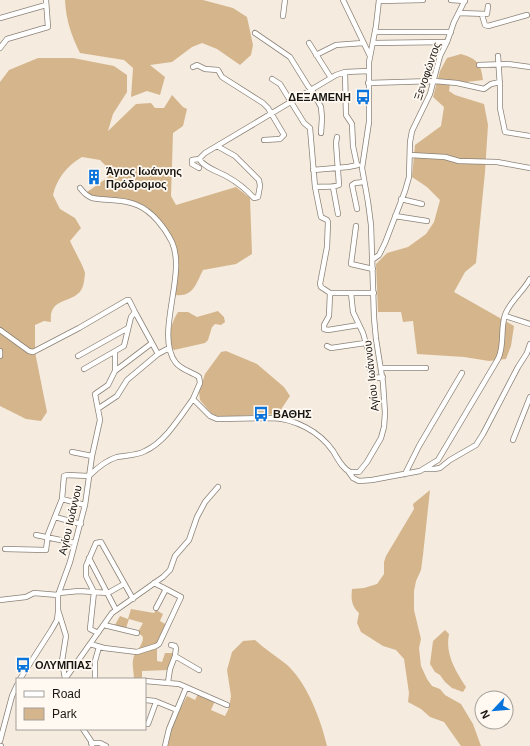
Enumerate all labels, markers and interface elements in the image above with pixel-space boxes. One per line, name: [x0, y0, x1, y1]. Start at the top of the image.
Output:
street label: Ξενοφώντος: [411, 40, 443, 102]
bus stop icon: ΔΕΞΑΜΕΝΗ: [354, 88, 372, 106]
place label: ΔΕΞΑΜΕΝΗ: [288, 91, 351, 103]
place label: Άγιος Ιωάννης Πρόδρομος: [106, 165, 182, 191]
building icon: Άγιος Ιωάννης Πρόδρομος: [85, 168, 103, 186]
street label: Αγίου Ιωάννου: [361, 340, 381, 412]
bus stop icon: ΒΑΘΗΣ: [252, 405, 270, 423]
place label: ΒΑΘΗΣ: [273, 408, 312, 420]
street label: Αγίου Ιωάννου: [56, 484, 84, 556]
bus stop icon: ΟΛΥΜΠΙΑΣ: [14, 656, 32, 674]
place label: ΟΛΥΜΠΙΑΣ: [35, 659, 92, 671]
legend: [16, 678, 146, 730]
text: Road: [52, 687, 81, 701]
north arrow: [474, 690, 514, 730]
text: Park: [52, 707, 78, 721]
text: N: [478, 708, 492, 721]

